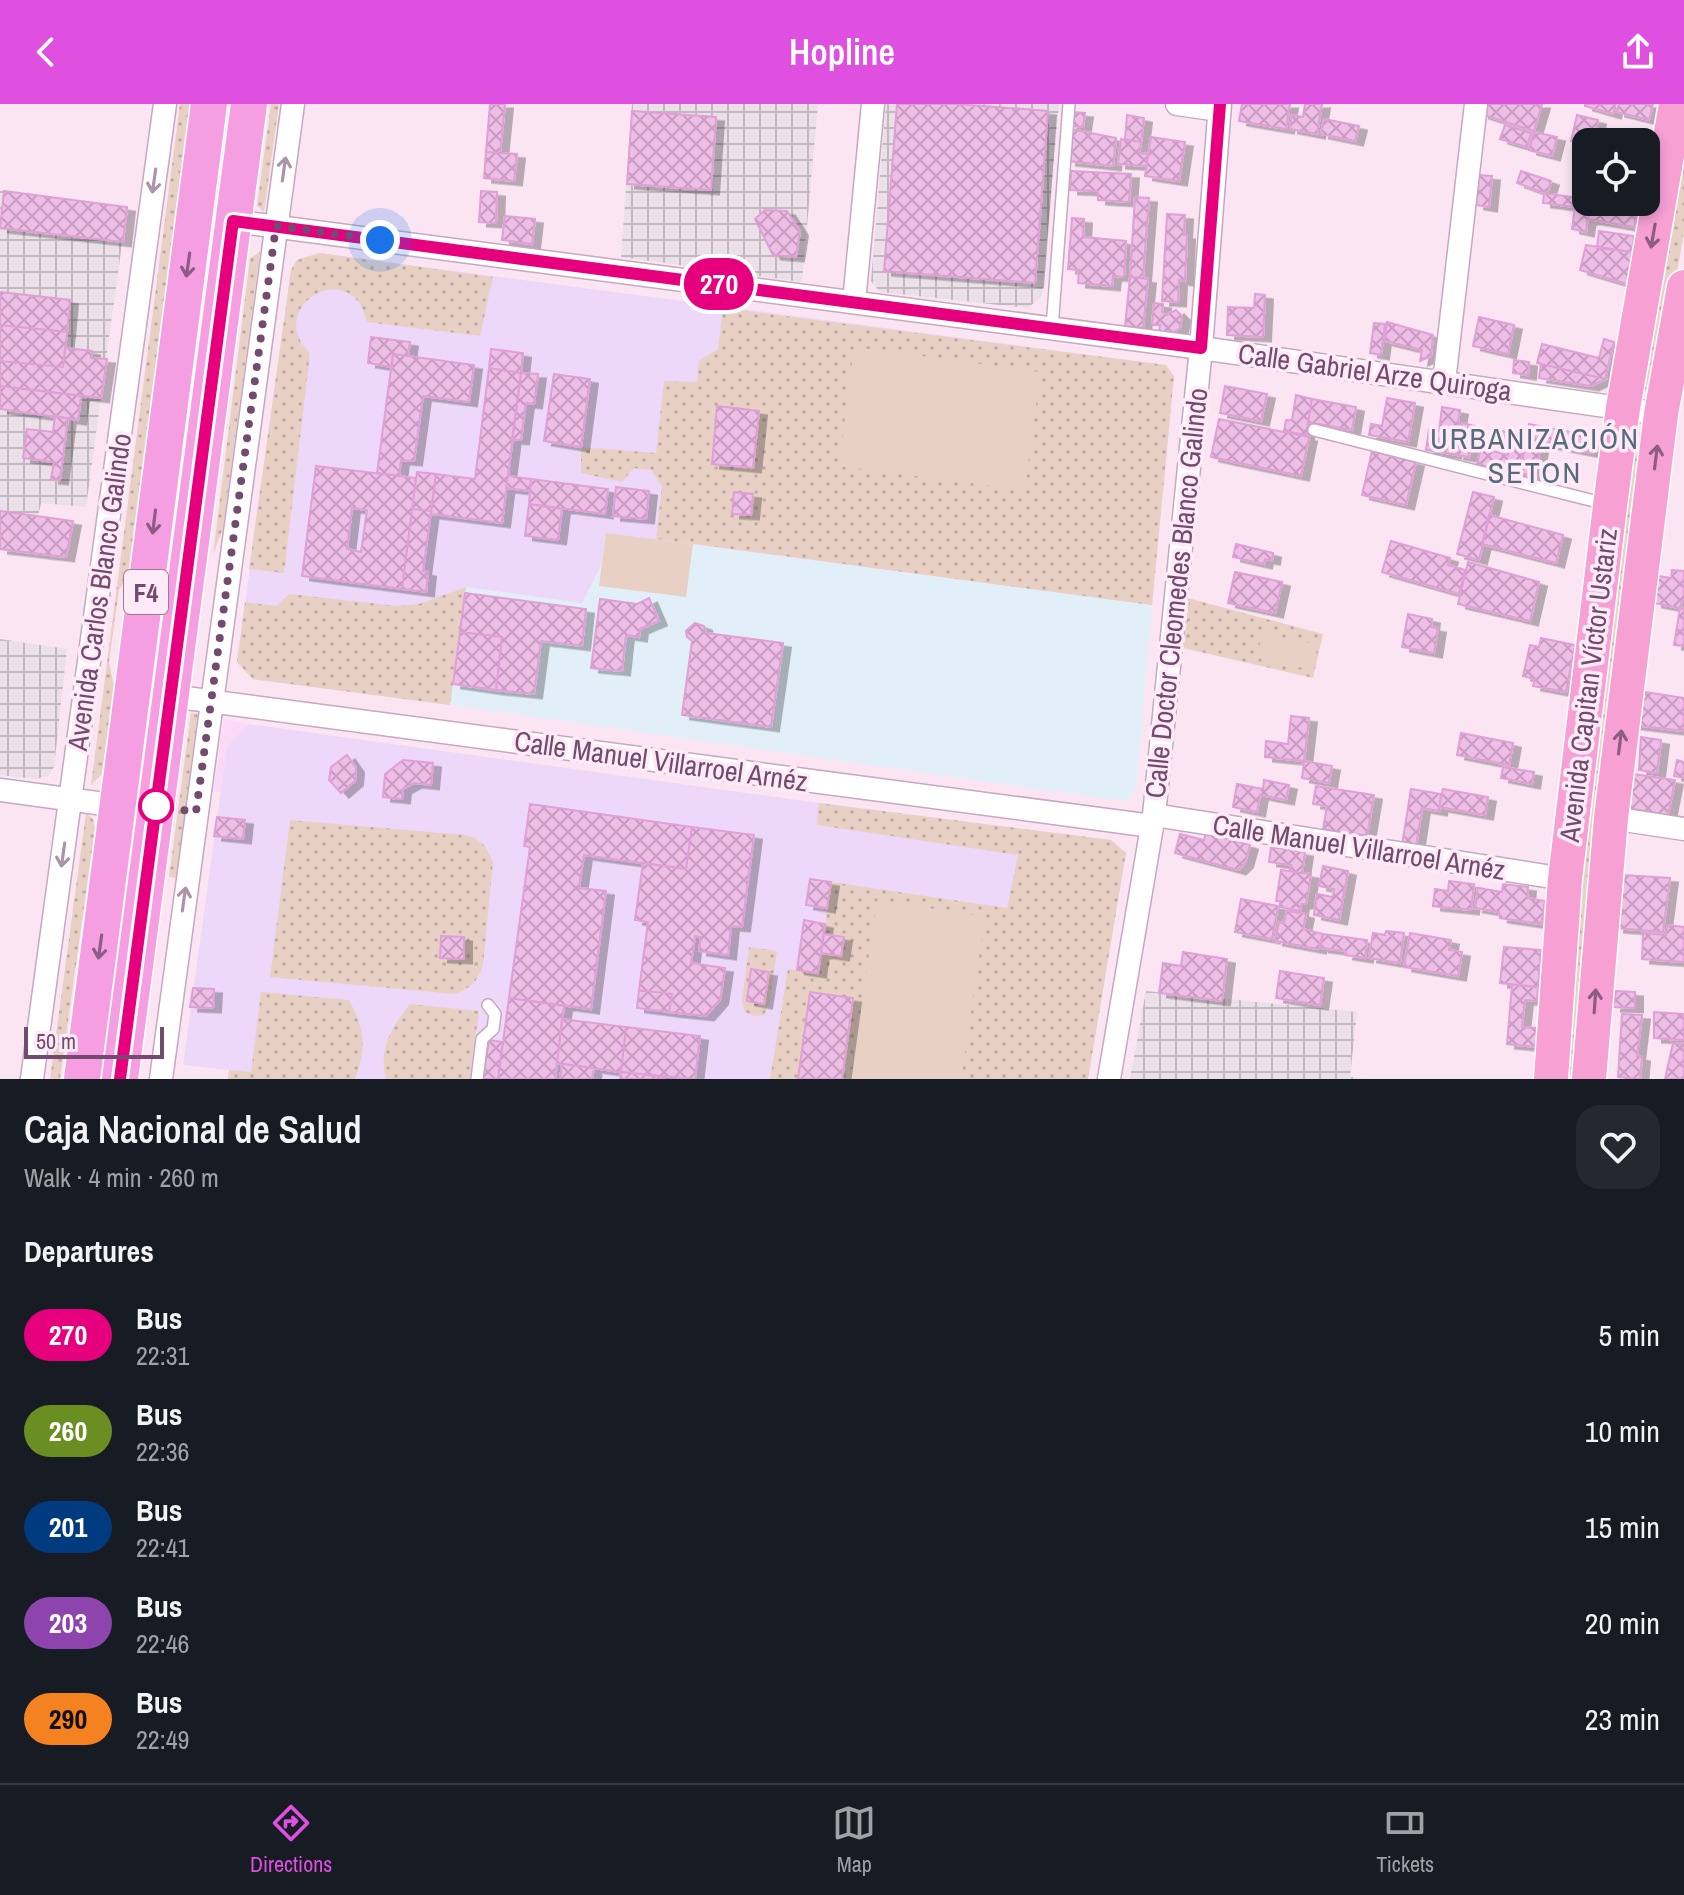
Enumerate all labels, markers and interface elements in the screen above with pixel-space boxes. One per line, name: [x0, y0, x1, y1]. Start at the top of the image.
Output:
text: Hopline: [789, 28, 895, 76]
icon: back: [24, 30, 68, 74]
icon: share: [1616, 30, 1660, 74]
map controls: [1572, 128, 1660, 216]
button: locate: [1572, 128, 1660, 216]
one-way arrow: [277, 157, 292, 183]
one-way arrow: [146, 168, 161, 193]
your location: [360, 220, 400, 260]
one-way arrow: [1645, 223, 1660, 248]
one-way arrow: [180, 251, 195, 277]
line badge: 270: [673, 258, 765, 310]
text: 270: [700, 265, 738, 303]
street label: Calle Gabriel Arze Quiroga: [1236, 334, 1514, 410]
street label: Calle Doctor Cleomedes Blanco Galindo: [1136, 386, 1216, 800]
district label: URBANIZACIÓN SETON: [1430, 418, 1640, 492]
street label: Avenida Carlos Blanco Galindo: [58, 431, 140, 754]
one-way arrow: [1648, 444, 1663, 471]
one-way arrow: [147, 509, 162, 535]
street label: Avenida Capitan Víctor Ustariz: [1550, 526, 1626, 845]
road number: F4: [124, 570, 168, 614]
street label: Calle Manuel Villarroel Arnéz: [512, 722, 810, 800]
one-way arrow: [1613, 730, 1628, 756]
unlabelled marker: [139, 789, 173, 823]
street label: Calle Manuel Villarroel Arnéz: [1210, 805, 1508, 889]
one-way arrow: [55, 842, 70, 867]
one-way arrow: [177, 886, 192, 912]
one-way arrow: [92, 934, 107, 959]
one-way arrow: [1588, 988, 1603, 1015]
scale bar: [24, 1023, 164, 1059]
text: 50 m: [36, 1026, 76, 1056]
text: Caja Nacional de Salud: [24, 1104, 362, 1155]
button: heart: [1576, 1105, 1660, 1189]
text: Walk · 4 min · 260 m: [24, 1160, 219, 1195]
text: Departures: [24, 1231, 154, 1271]
text: Bus: [136, 1298, 182, 1338]
text: 5 min: [1598, 1315, 1660, 1355]
text: 270: [49, 1316, 87, 1354]
text: 22:31: [136, 1338, 189, 1373]
text: Bus: [136, 1394, 182, 1434]
text: 10 min: [1585, 1411, 1660, 1451]
text: 260: [49, 1412, 87, 1450]
text: 22:36: [136, 1434, 189, 1469]
text: Bus: [136, 1490, 182, 1530]
text: 15 min: [1585, 1507, 1660, 1547]
text: 201: [49, 1508, 87, 1546]
text: 22:41: [136, 1530, 189, 1565]
text: Bus: [136, 1586, 182, 1626]
text: 20 min: [1585, 1603, 1660, 1643]
text: 203: [49, 1604, 87, 1642]
text: 22:46: [136, 1626, 189, 1661]
text: Bus: [136, 1682, 182, 1722]
text: 23 min: [1585, 1699, 1660, 1739]
text: 290: [49, 1700, 87, 1738]
text: 22:49: [136, 1722, 189, 1757]
tab: Directions: [250, 1801, 332, 1879]
tab: Map: [832, 1801, 876, 1879]
tab: Tickets: [1376, 1801, 1434, 1879]

